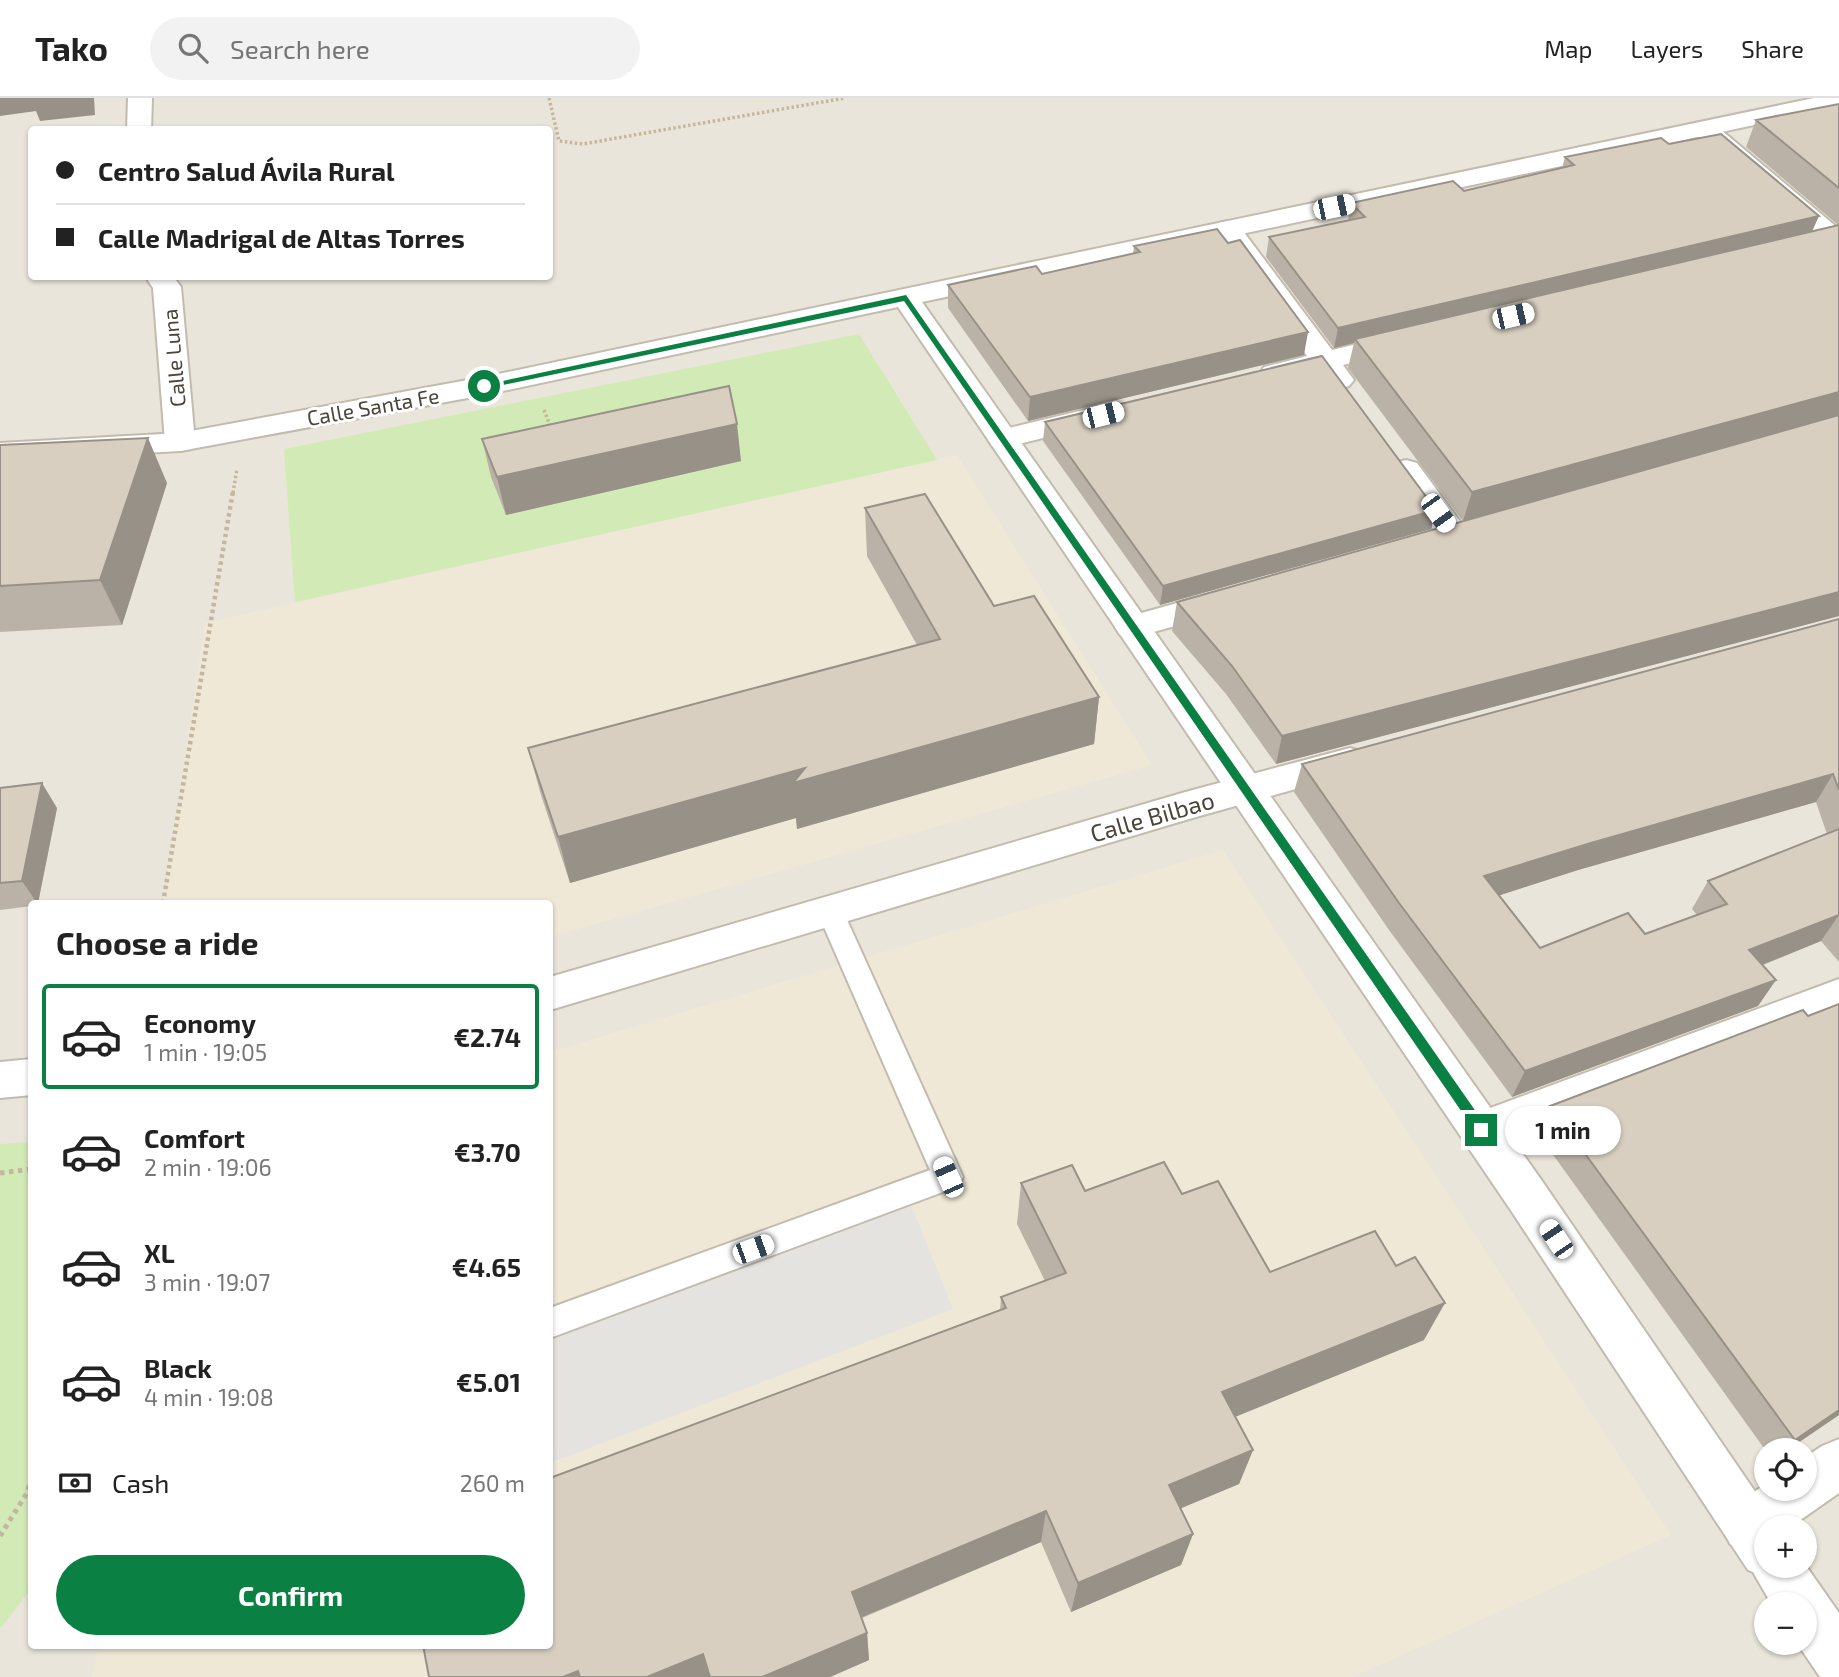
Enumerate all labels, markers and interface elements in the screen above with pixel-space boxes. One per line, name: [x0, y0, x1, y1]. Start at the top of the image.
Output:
search box: [150, 17, 640, 80]
text: Tako: [35, 28, 108, 68]
icon: search: [174, 29, 212, 67]
text: Search here: [230, 33, 370, 64]
text: Map: [1544, 34, 1592, 63]
text: Layers: [1630, 34, 1703, 63]
text: Share: [1741, 34, 1804, 63]
text: Centro Salud Ávila Rural: [98, 155, 395, 186]
car: [1312, 192, 1357, 222]
text: Calle Madrigal de Altas Torres: [98, 222, 465, 253]
car: [1491, 301, 1536, 331]
street label: Calle Luna: [156, 308, 190, 408]
route start: [468, 370, 500, 402]
street label: Calle Santa Fe: [305, 382, 441, 430]
car: [1081, 400, 1126, 430]
car: [1418, 490, 1459, 536]
street label: Calle Bilbao: [1087, 784, 1217, 848]
text: Choose a ride: [56, 923, 259, 961]
icon: car: [60, 1005, 123, 1068]
text: Economy: [144, 1007, 256, 1038]
text: €2.74: [453, 1021, 521, 1052]
text: 1 min · 19:05: [144, 1038, 267, 1066]
callout: 1 min: [1506, 1105, 1621, 1154]
route end: [1465, 1114, 1497, 1146]
text: 1 min: [1535, 1116, 1591, 1144]
icon: car: [60, 1120, 123, 1183]
text: Comfort: [144, 1122, 245, 1153]
text: €3.70: [454, 1136, 521, 1167]
text: 2 min · 19:06: [144, 1153, 272, 1181]
car: [930, 1154, 967, 1200]
car: [1536, 1216, 1577, 1262]
car: [730, 1232, 777, 1266]
icon: car: [60, 1235, 123, 1298]
text: XL: [144, 1237, 175, 1268]
text: €4.65: [452, 1251, 521, 1282]
text: 3 min · 19:07: [144, 1268, 270, 1296]
icon: car: [60, 1350, 123, 1413]
text: Black: [144, 1352, 212, 1383]
text: €5.01: [456, 1366, 521, 1397]
text: 4 min · 19:08: [144, 1383, 274, 1411]
map controls: [1754, 1438, 1817, 1655]
button: locate: [1754, 1438, 1817, 1501]
icon: cash: [56, 1464, 94, 1502]
text: Cash: [112, 1467, 169, 1498]
text: 260 m: [460, 1469, 525, 1497]
button: +: [1754, 1515, 1817, 1578]
button: Confirm: [56, 1555, 525, 1635]
button: −: [1754, 1592, 1817, 1655]

